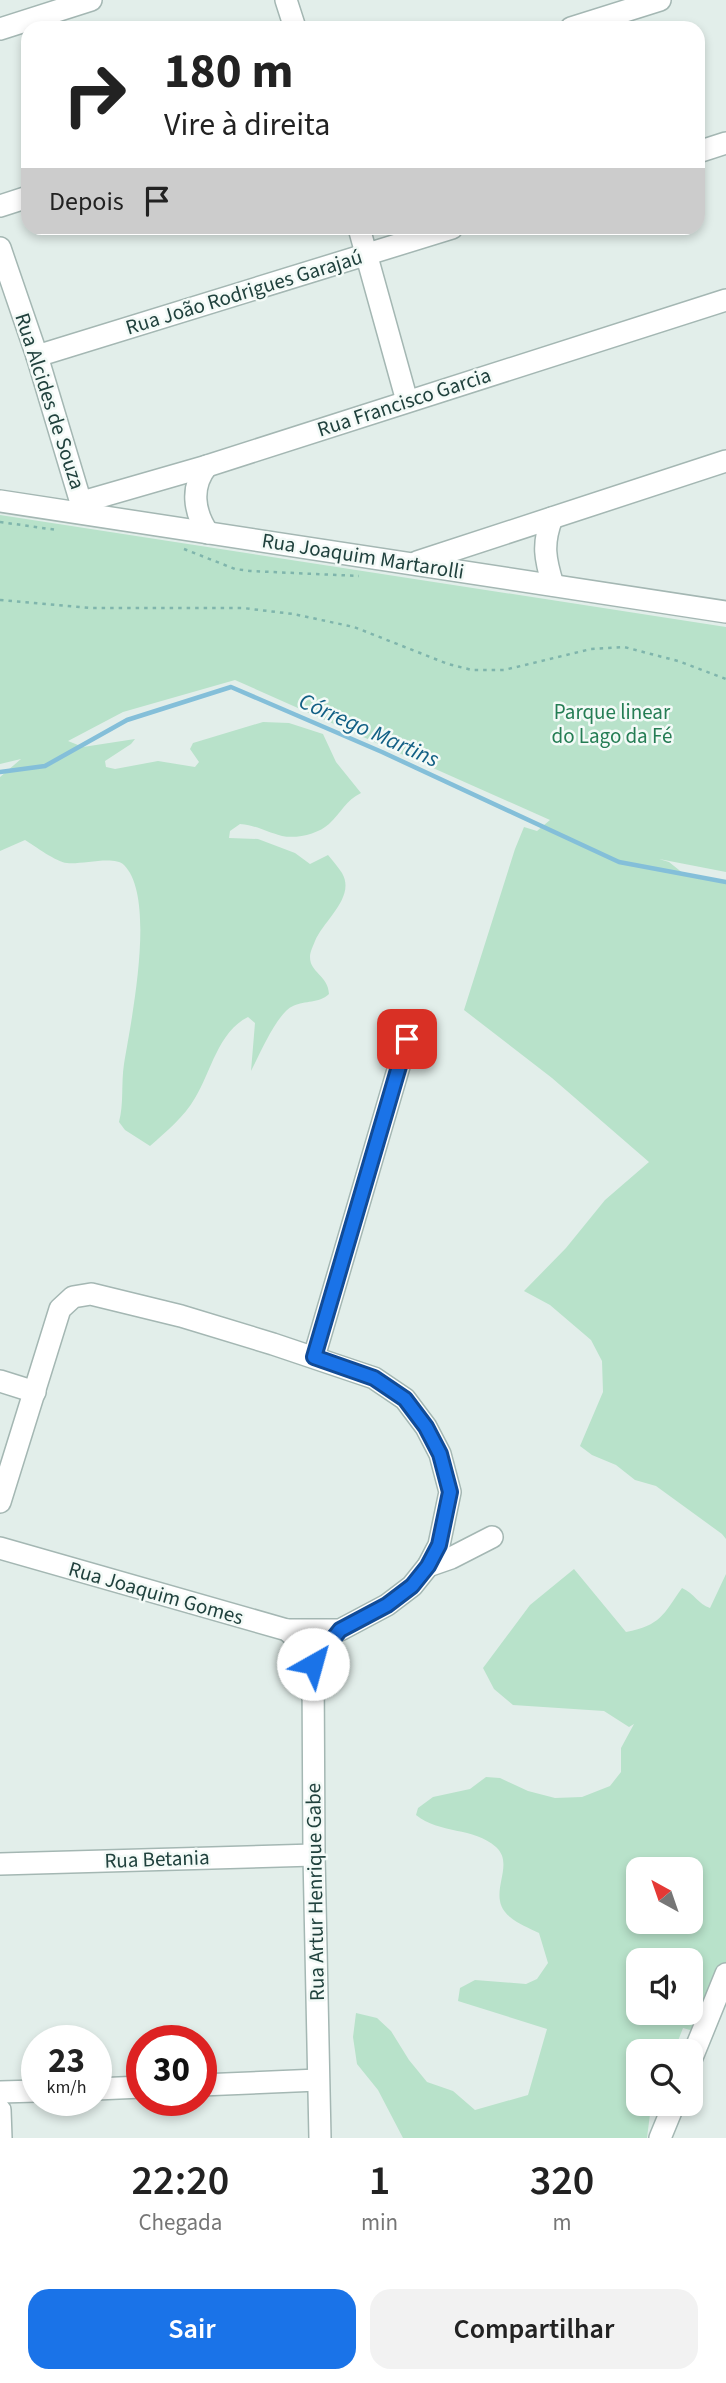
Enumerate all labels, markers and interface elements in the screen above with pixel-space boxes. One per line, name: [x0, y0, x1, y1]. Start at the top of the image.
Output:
text: 180 m: [164, 37, 293, 107]
icon: right: [49, 49, 140, 140]
text: Vire à direita: [164, 102, 330, 148]
icon: arrive: [138, 182, 176, 220]
text: Depois: [49, 183, 124, 220]
street label: Rua João Rodrigues Garajaú: [122, 242, 366, 342]
street label: Rua Alcides de Souza: [7, 309, 93, 493]
street label: Rua Francisco Garcia: [313, 360, 495, 444]
street label: Rua Joaquim Martarolli: [260, 525, 466, 587]
water label: Córrego Martins: [294, 684, 444, 776]
park label: Parque linear do Lago da Fé: [552, 697, 672, 751]
pin: [377, 1009, 437, 1069]
icon: arrive: [388, 1020, 426, 1058]
street label: Rua Joaquim Gomes: [65, 1554, 247, 1632]
position arrow: [276, 1627, 350, 1701]
street label: Rua Artur Henrique Gabe: [298, 1783, 332, 2001]
street label: Rua Betania: [104, 1842, 210, 1876]
north arrow: [626, 1857, 704, 1934]
map controls: [626, 1857, 703, 2116]
button: sound: [626, 1948, 703, 2025]
speed limit sign: 30: [126, 2025, 217, 2116]
text: 23: [48, 2036, 85, 2086]
button: search: [626, 2039, 703, 2116]
text: km/h: [47, 2075, 86, 2100]
text: 22:20: [132, 2151, 229, 2211]
text: 1: [369, 2151, 390, 2211]
text: 320: [530, 2151, 594, 2211]
text: Chegada: [138, 2206, 222, 2239]
text: min: [361, 2206, 398, 2239]
text: m: [553, 2206, 572, 2239]
button: Sair: [28, 2289, 356, 2369]
button: Compartilhar: [370, 2289, 698, 2369]

